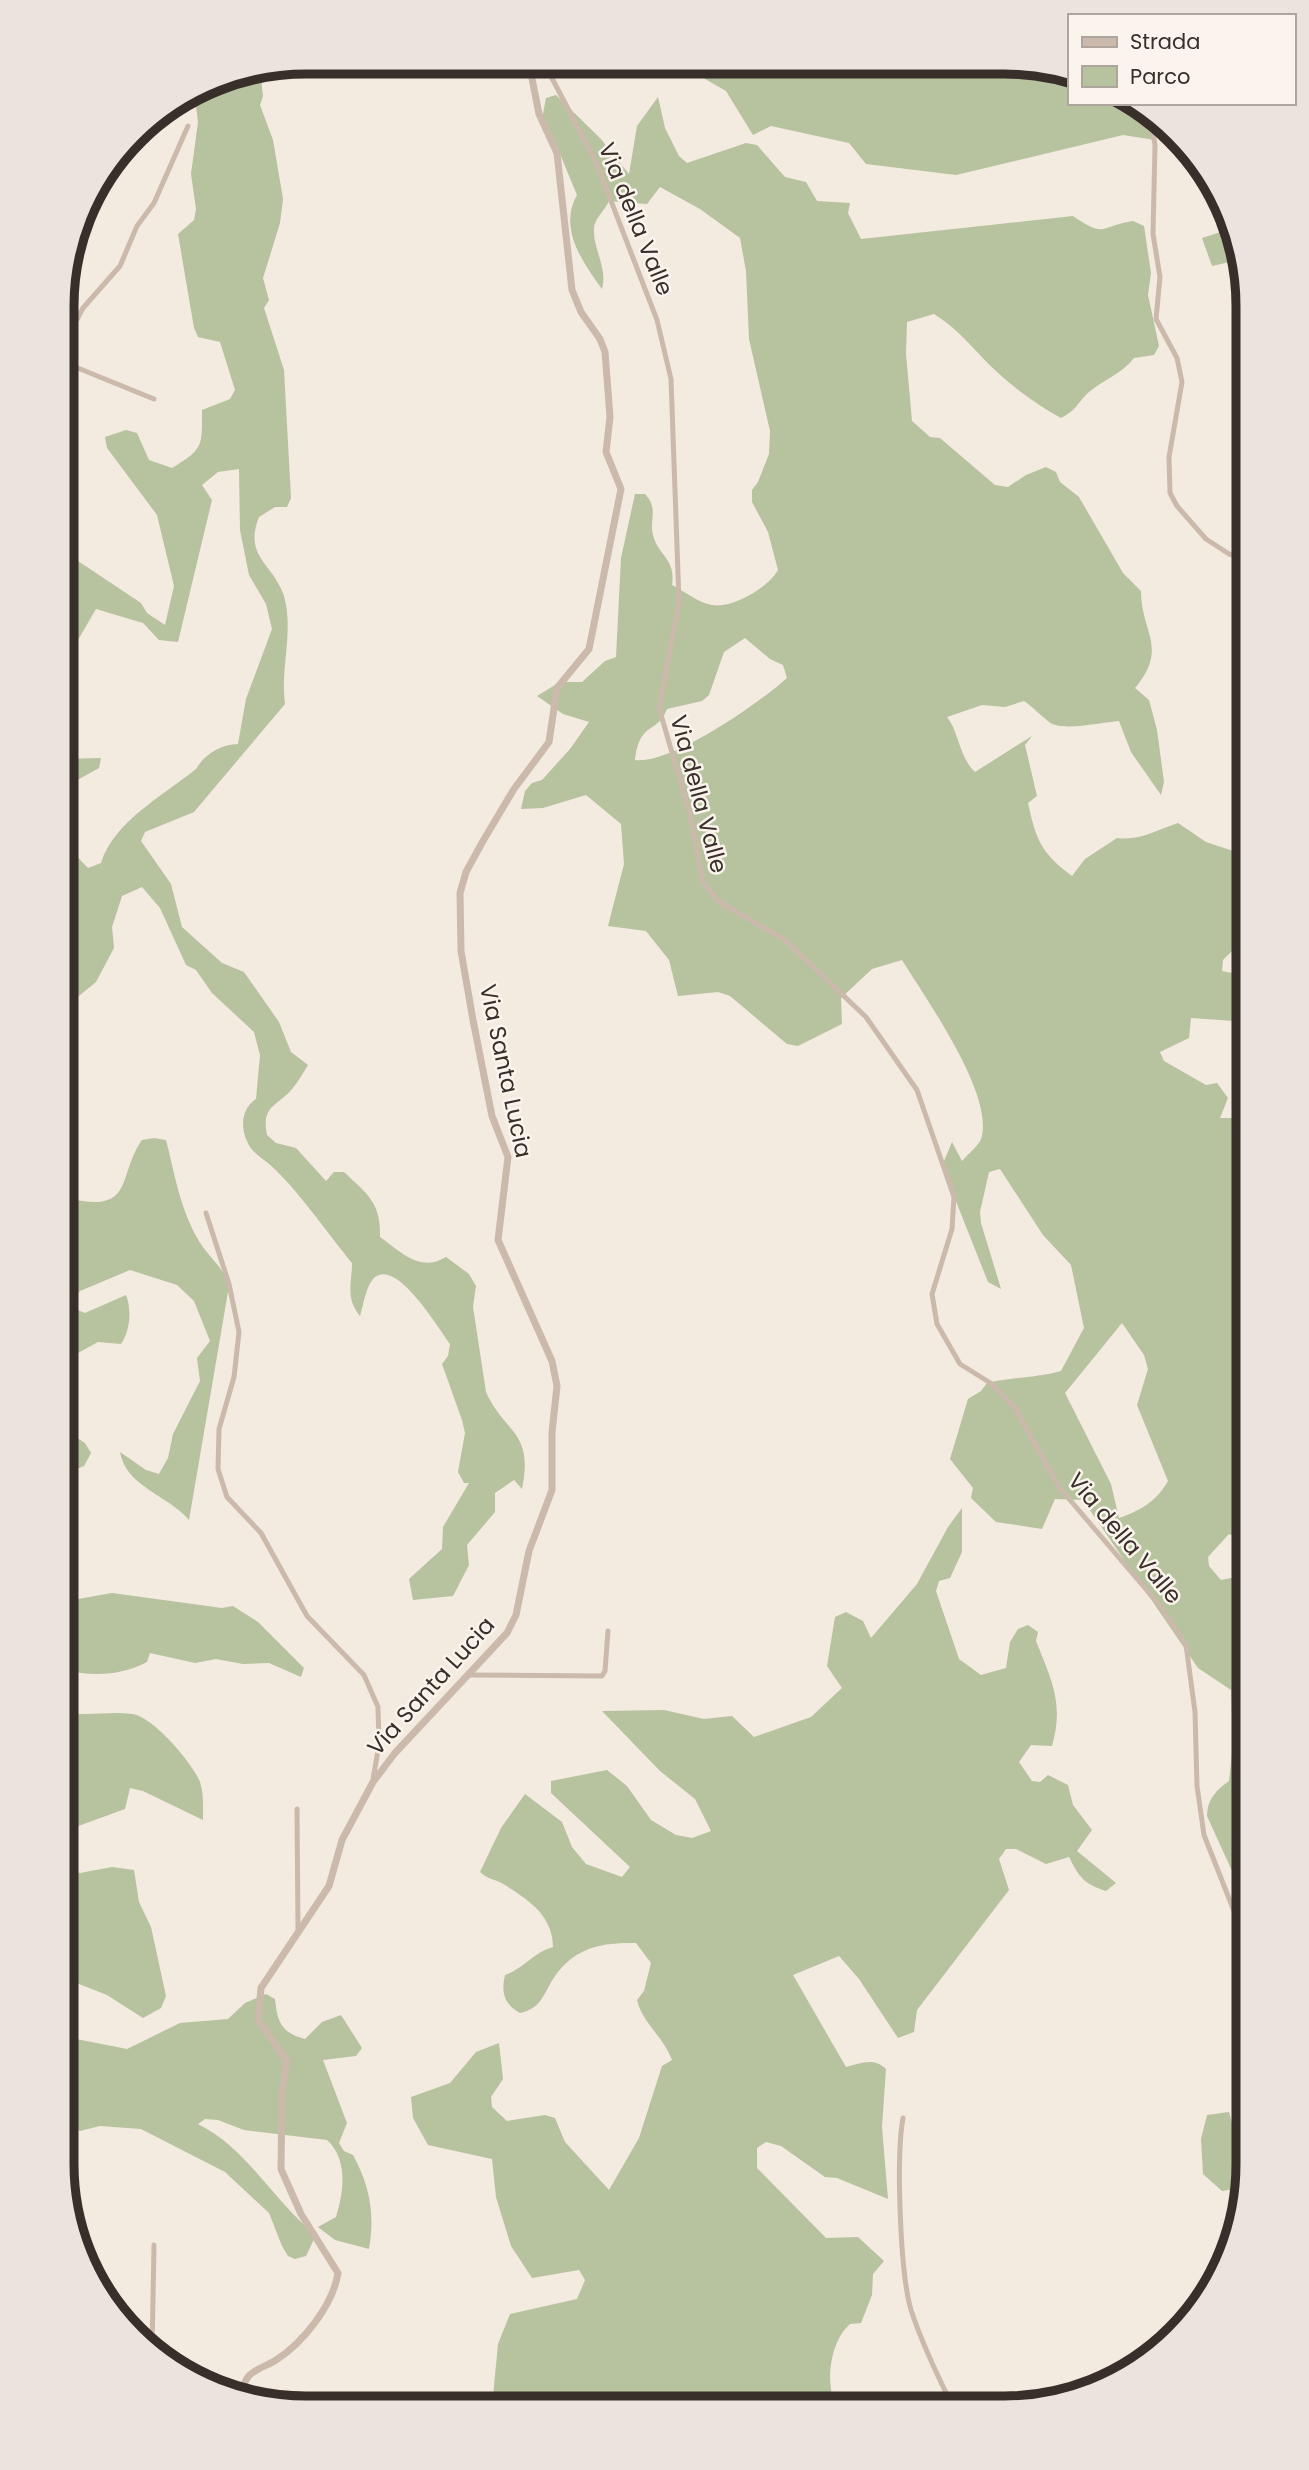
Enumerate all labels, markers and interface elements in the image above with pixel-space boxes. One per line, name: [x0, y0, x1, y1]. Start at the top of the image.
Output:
legend: [1068, 14, 1295, 105]
text: Strada: [1130, 27, 1200, 56]
text: Parco: [1130, 62, 1190, 91]
street label: Via della Valle: [591, 138, 681, 300]
street label: Via della Valle: [663, 711, 735, 877]
street label: Via Santa Lucia: [472, 981, 540, 1161]
street label: Via della Valle: [1061, 1466, 1189, 1610]
street label: Via Santa Lucia: [360, 1610, 502, 1762]

